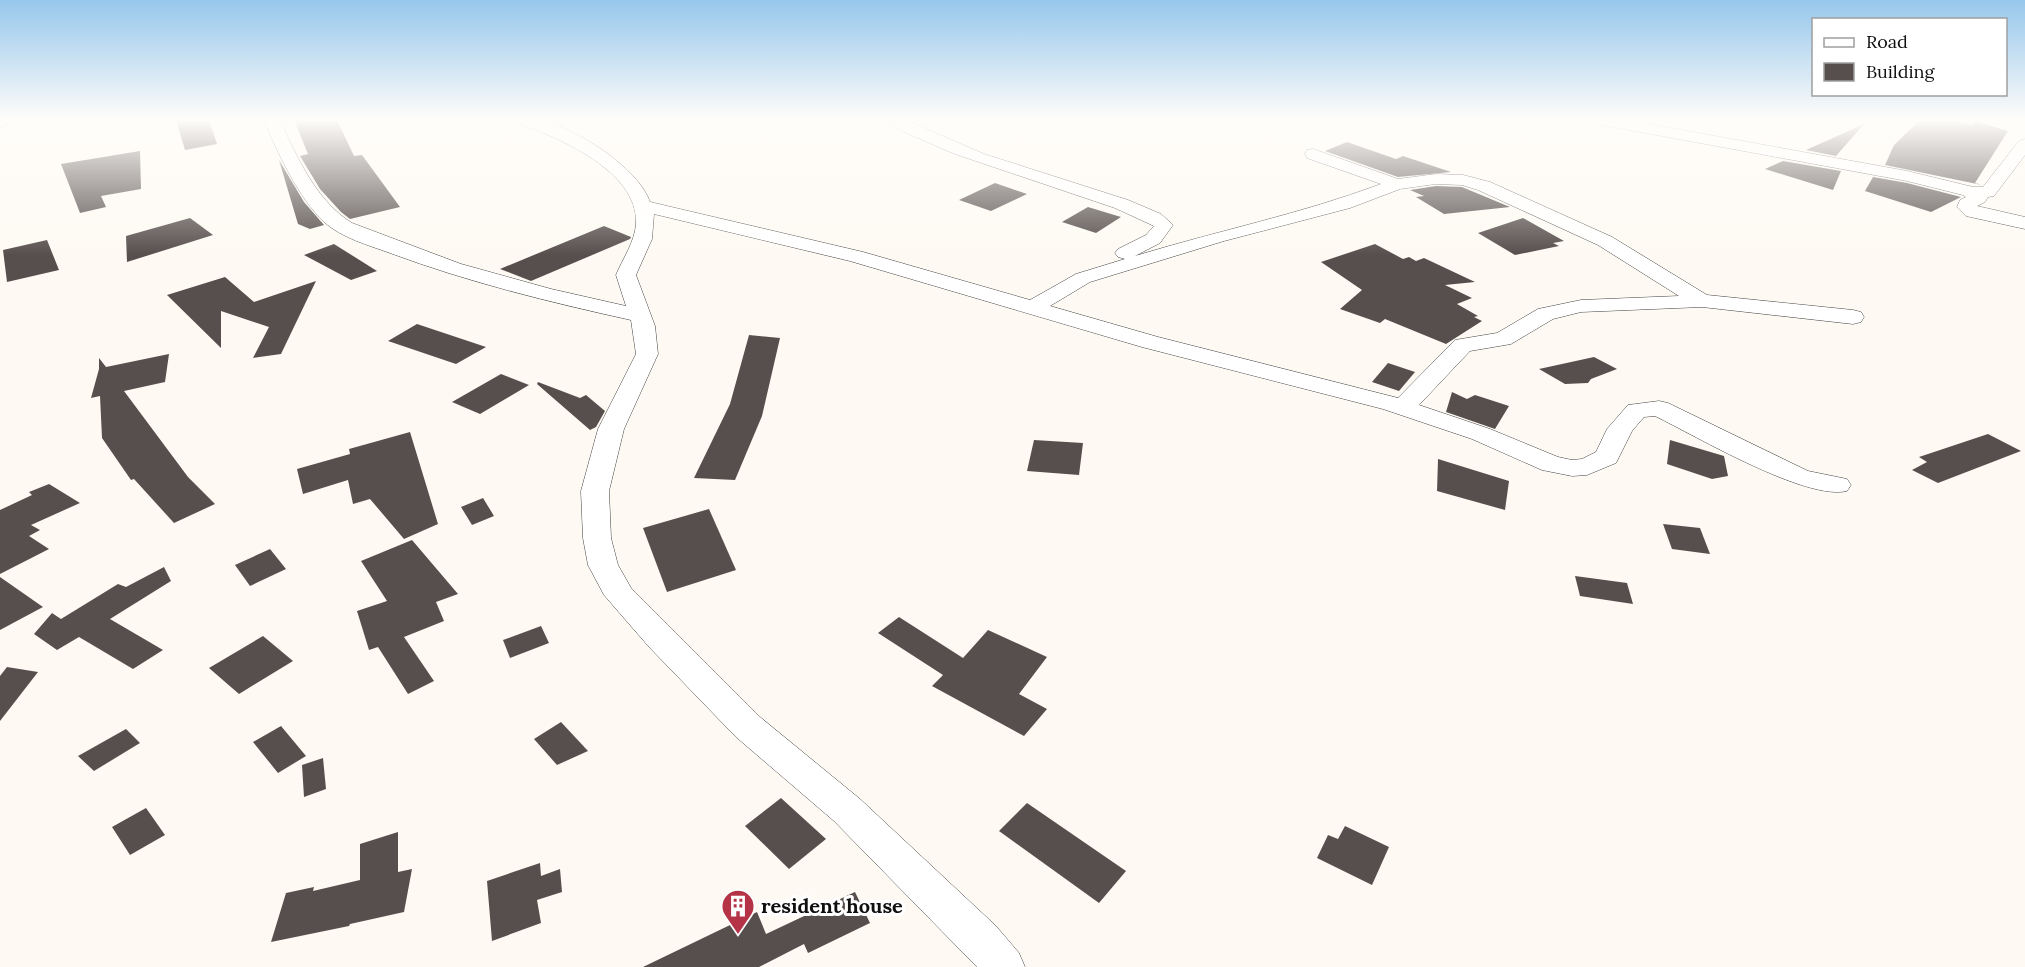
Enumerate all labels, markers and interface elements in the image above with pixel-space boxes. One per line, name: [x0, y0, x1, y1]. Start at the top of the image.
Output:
legend: [1812, 18, 2007, 96]
text: Road: [1866, 30, 1908, 53]
text: Building: [1866, 60, 1936, 83]
building icon: resident house: [720, 888, 756, 935]
place label: resident house: [761, 893, 903, 918]

